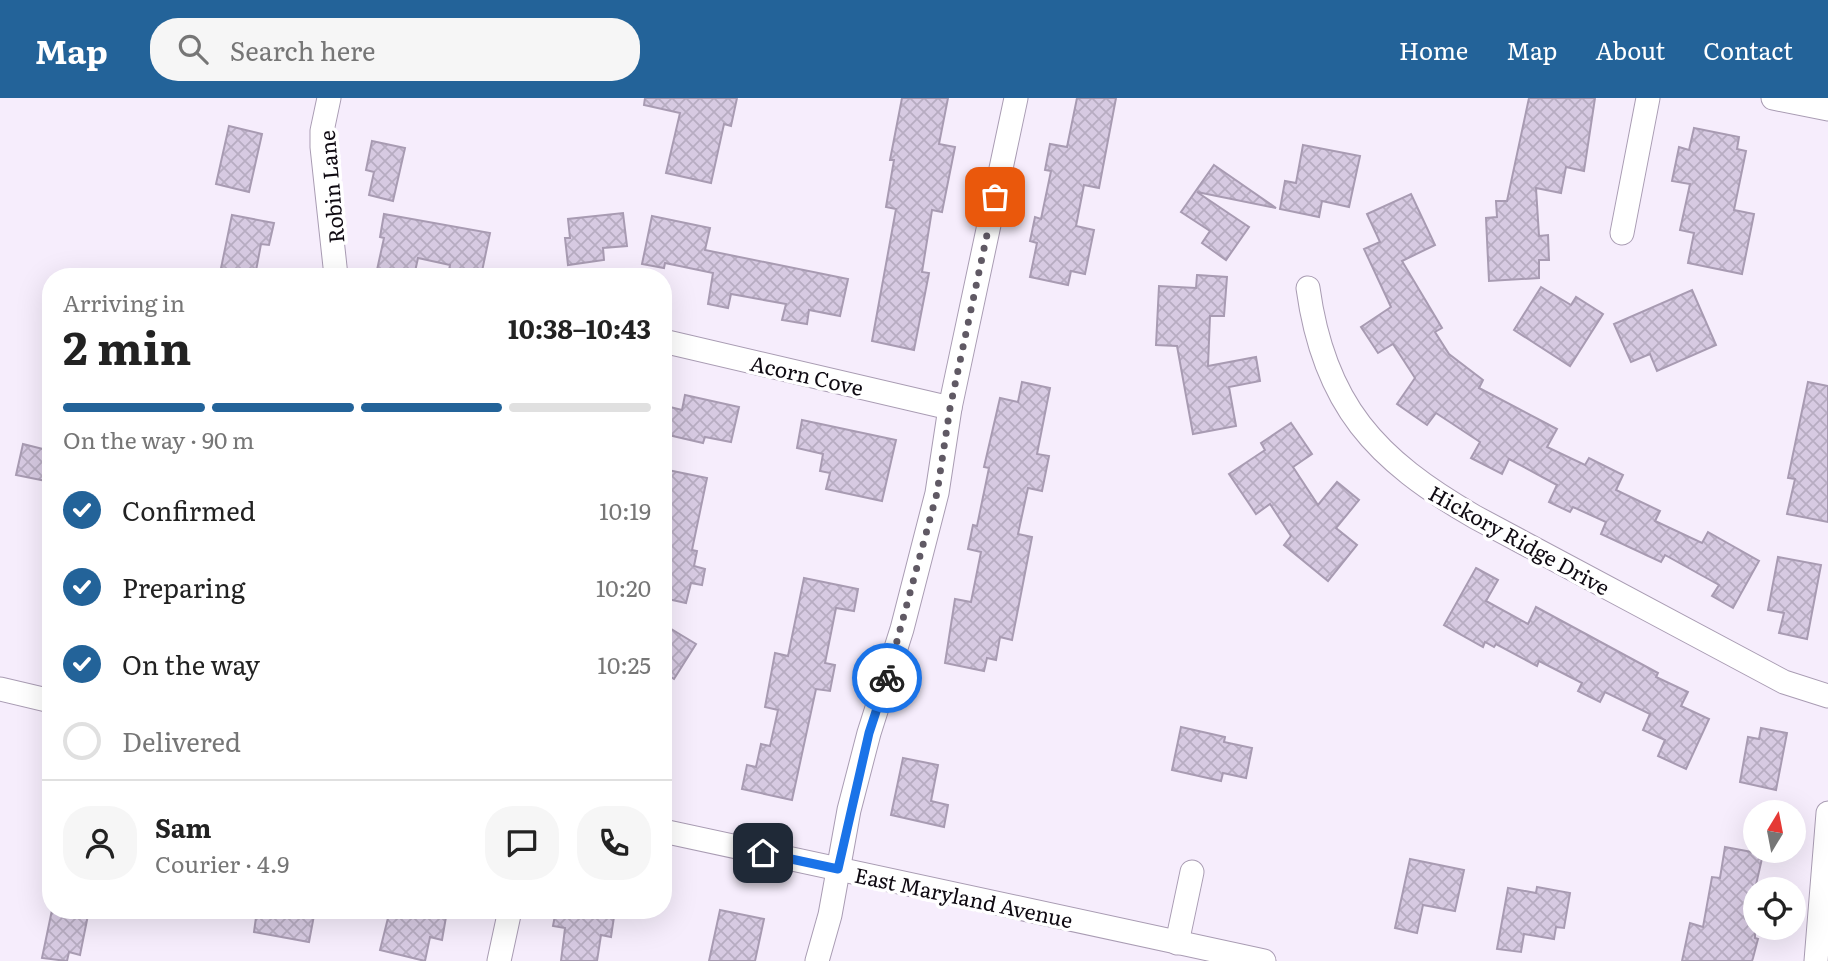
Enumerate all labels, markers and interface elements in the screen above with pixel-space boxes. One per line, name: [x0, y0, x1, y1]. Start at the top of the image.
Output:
search box: [150, 18, 640, 81]
text: Map: [35, 25, 108, 74]
icon: search: [174, 30, 212, 68]
text: Search here: [230, 30, 376, 69]
text: Home: [1399, 32, 1468, 67]
text: Map: [1506, 32, 1557, 67]
text: About: [1595, 32, 1665, 67]
text: Contact: [1703, 32, 1793, 67]
street label: Robin Lane: [310, 129, 350, 245]
pin: [965, 167, 1025, 227]
icon: bag: [976, 178, 1014, 216]
text: Arriving in: [63, 285, 185, 319]
text: 10:38–10:43: [508, 308, 651, 347]
text: 2 min: [63, 311, 192, 379]
street label: Acorn Cove: [747, 346, 867, 402]
text: On the way · 90 m: [63, 422, 254, 456]
street label: Hickory Ridge Drive: [1424, 476, 1616, 602]
text: Confirmed: [122, 490, 256, 529]
icon: check: [63, 491, 101, 529]
text: 10:19: [599, 493, 651, 527]
text: Preparing: [122, 567, 245, 606]
icon: check: [63, 568, 101, 606]
text: 10:20: [596, 570, 651, 604]
courier: [852, 643, 922, 713]
text: On the way: [122, 644, 260, 683]
icon: check: [63, 645, 101, 683]
text: 10:25: [598, 647, 651, 681]
icon: bike: [868, 659, 906, 697]
text: Delivered: [122, 721, 241, 760]
north arrow: [1743, 800, 1806, 863]
map controls: [1743, 800, 1806, 940]
button: person: [63, 806, 137, 880]
button: chat: [485, 806, 559, 880]
button: phone: [577, 806, 651, 880]
text: Sam: [155, 807, 211, 846]
pin: [733, 823, 793, 883]
icon: home: [744, 834, 782, 872]
text: Courier · 4.9: [155, 846, 289, 880]
street label: East Maryland Avenue: [852, 858, 1076, 934]
button: locate: [1743, 877, 1806, 940]

